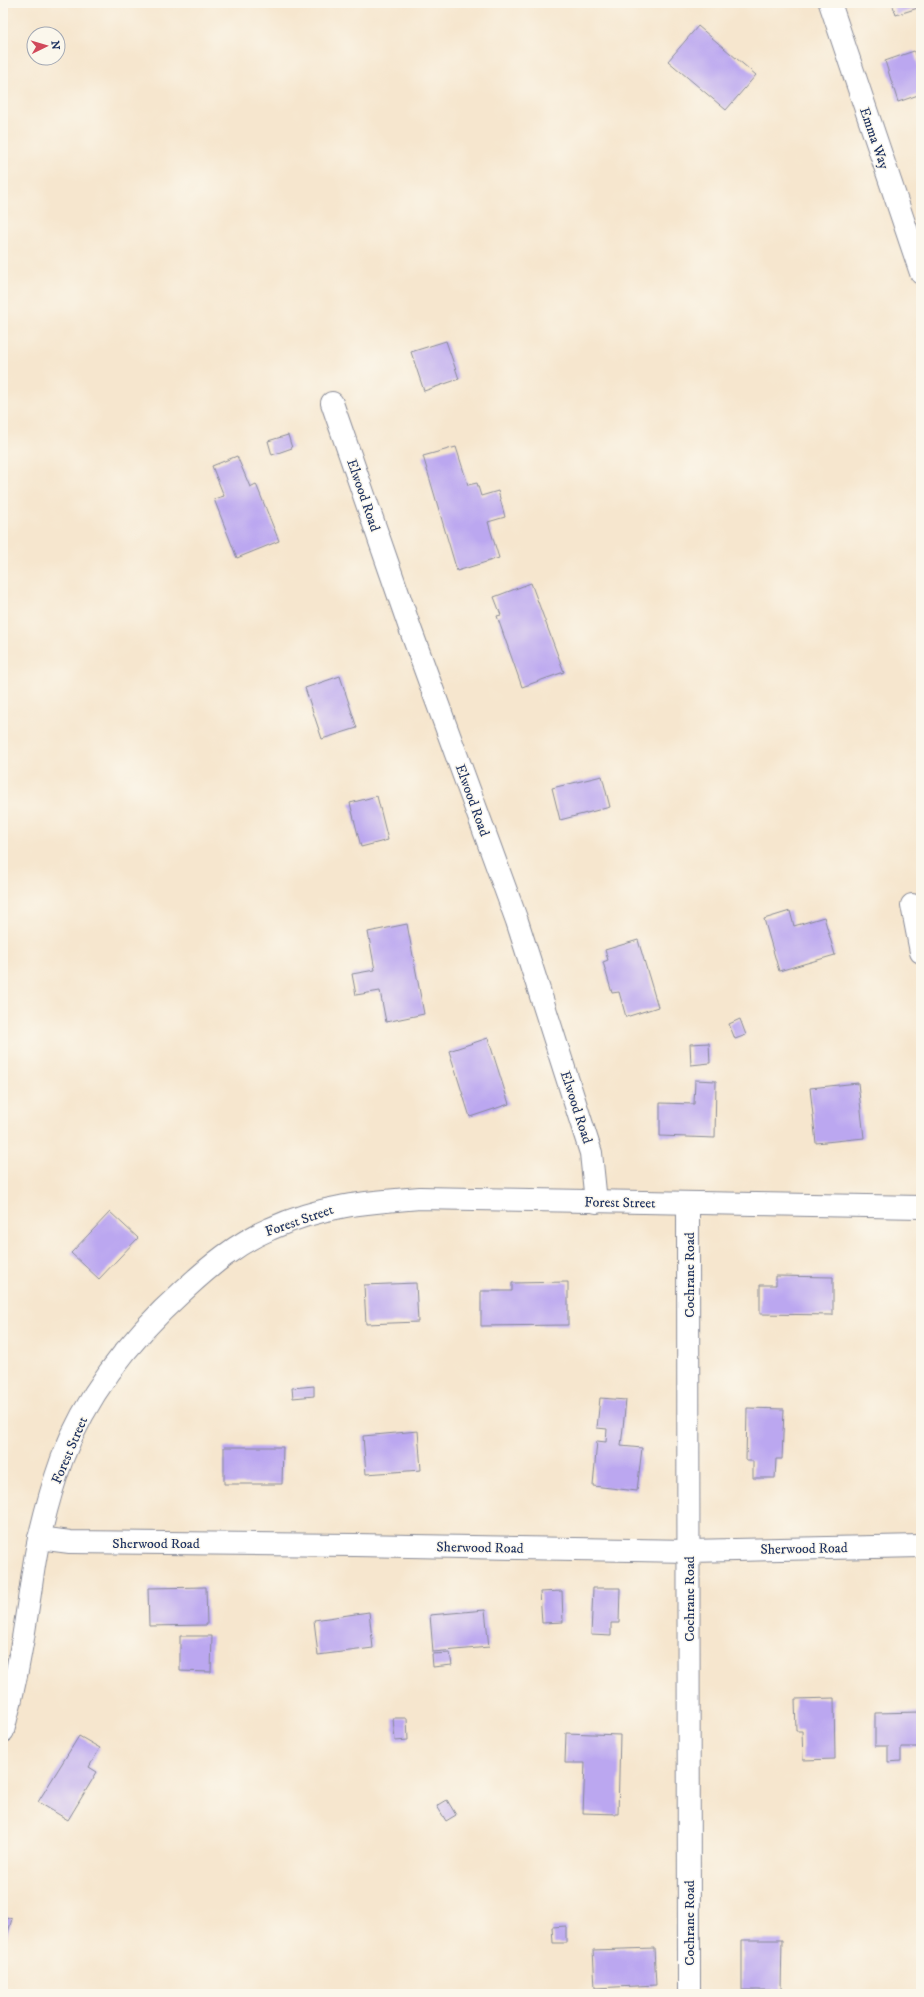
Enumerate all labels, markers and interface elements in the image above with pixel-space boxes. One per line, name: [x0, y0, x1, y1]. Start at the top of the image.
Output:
north arrow: [26, 26, 66, 66]
text: N: [48, 40, 62, 50]
street label: Emma Way: [855, 105, 893, 172]
street label: Elwood Road: [342, 457, 384, 534]
street label: Elwood Road: [451, 762, 493, 839]
street label: Elwood Road: [556, 1069, 596, 1146]
street label: Forest Street: [584, 1193, 656, 1213]
street label: Forest Street: [263, 1201, 336, 1241]
street label: Cochrane Road: [681, 1232, 699, 1318]
street label: Forest Street: [48, 1414, 92, 1487]
street label: Sherwood Road: [112, 1535, 200, 1553]
street label: Sherwood Road: [436, 1538, 524, 1558]
street label: Sherwood Road: [760, 1539, 848, 1559]
street label: Cochrane Road: [681, 1556, 699, 1642]
street label: Cochrane Road: [681, 1880, 699, 1966]

